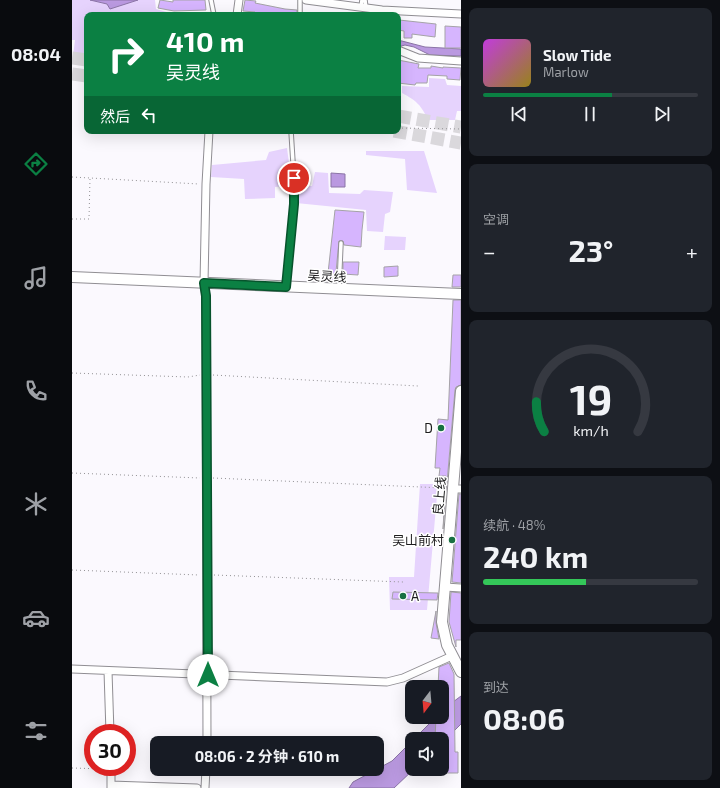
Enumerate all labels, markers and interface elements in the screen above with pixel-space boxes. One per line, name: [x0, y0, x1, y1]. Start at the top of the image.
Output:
text: 410 m: [166, 24, 244, 58]
icon: right: [100, 28, 152, 80]
text: 08:04: [11, 43, 61, 65]
text: Slow Tide: [543, 46, 611, 64]
text: 吴灵线: [166, 61, 220, 83]
text: Marlow: [543, 64, 589, 80]
icon: previous: [508, 103, 530, 125]
icon: pause: [579, 103, 601, 125]
icon: next: [651, 103, 673, 125]
icon: left: [138, 104, 160, 126]
text: 然后: [100, 107, 130, 125]
icon: directions: [22, 150, 50, 178]
pin: [277, 161, 311, 195]
icon: arrive: [283, 167, 305, 189]
text: 空调: [483, 211, 509, 227]
text: 23°: [568, 232, 613, 268]
text: −: [483, 238, 496, 264]
text: +: [686, 238, 698, 264]
icon: music: [22, 264, 50, 292]
street label: 吴灵线: [307, 267, 347, 285]
text: 19: [569, 373, 612, 423]
icon: phone: [22, 377, 50, 405]
place label: D: [424, 420, 433, 436]
text: km/h: [573, 422, 608, 439]
marker: D: [436, 423, 446, 433]
street label: 良上线: [429, 476, 449, 516]
icon: climate: [22, 490, 50, 518]
text: 续航 · 48%: [483, 517, 545, 533]
place label: 吴山前村: [392, 532, 444, 548]
marker: 吴山前村: [447, 535, 457, 545]
text: 240 km: [483, 538, 588, 574]
place label: A: [411, 588, 419, 604]
marker: A: [398, 591, 408, 601]
icon: car: [22, 604, 50, 632]
position arrow: [187, 654, 229, 696]
text: 到达: [483, 679, 509, 695]
north arrow: [405, 680, 449, 724]
map controls: [405, 680, 449, 776]
text: 08:06: [483, 700, 565, 736]
icon: filters: [22, 717, 50, 745]
speed limit sign: 30: [84, 724, 136, 776]
button: sound: [405, 732, 449, 776]
text: 08:06 · 2 分钟 · 610 m: [195, 747, 339, 765]

